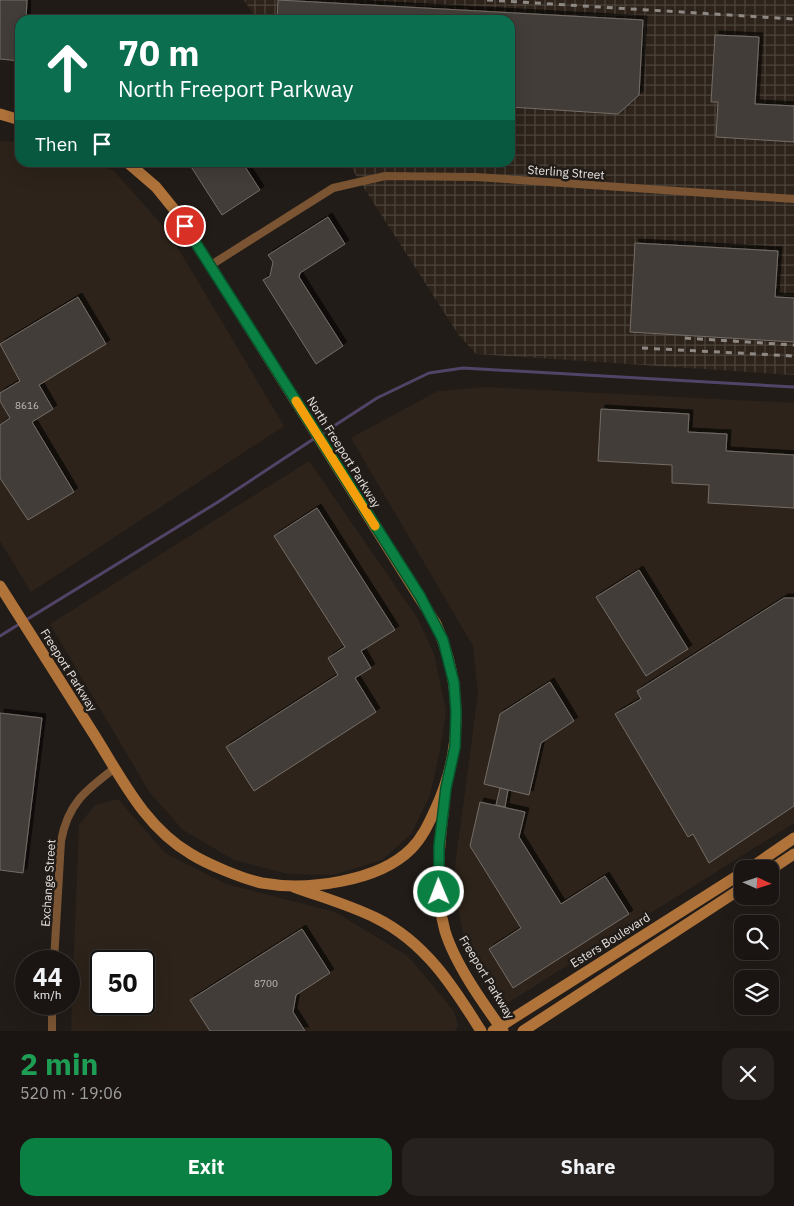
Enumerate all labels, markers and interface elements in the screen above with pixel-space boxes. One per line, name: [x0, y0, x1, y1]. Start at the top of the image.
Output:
text: 70 m: [118, 30, 200, 76]
icon: ahead: [35, 35, 100, 100]
text: North Freeport Parkway: [118, 74, 353, 103]
icon: arrive: [88, 130, 116, 158]
text: Then: [35, 132, 78, 156]
street label: Sterling Street: [527, 162, 605, 182]
pin: [164, 205, 206, 247]
icon: arrive: [171, 212, 199, 240]
street label: North Freeport Parkway: [304, 394, 384, 510]
house number: 8616: [15, 399, 39, 412]
street label: Freeport Parkway: [37, 626, 101, 714]
street label: Exchange Street: [37, 839, 59, 927]
north arrow: [734, 860, 779, 905]
map controls: [734, 860, 779, 1015]
position arrow: [412, 865, 464, 917]
street label: Esters Boulevard: [567, 909, 653, 971]
button: search: [734, 915, 779, 960]
street label: Freeport Parkway: [456, 932, 518, 1022]
speed limit sign: 50: [90, 950, 155, 1015]
text: 44: [32, 960, 63, 993]
button: layers: [734, 970, 779, 1015]
house number: 8700: [254, 977, 278, 990]
text: km/h: [33, 987, 62, 1002]
text: 2 min: [20, 1044, 98, 1083]
button: close: [722, 1048, 774, 1100]
text: 520 m · 19:06: [20, 1083, 122, 1103]
button: Exit: [20, 1138, 392, 1196]
button: Share: [402, 1138, 774, 1196]

